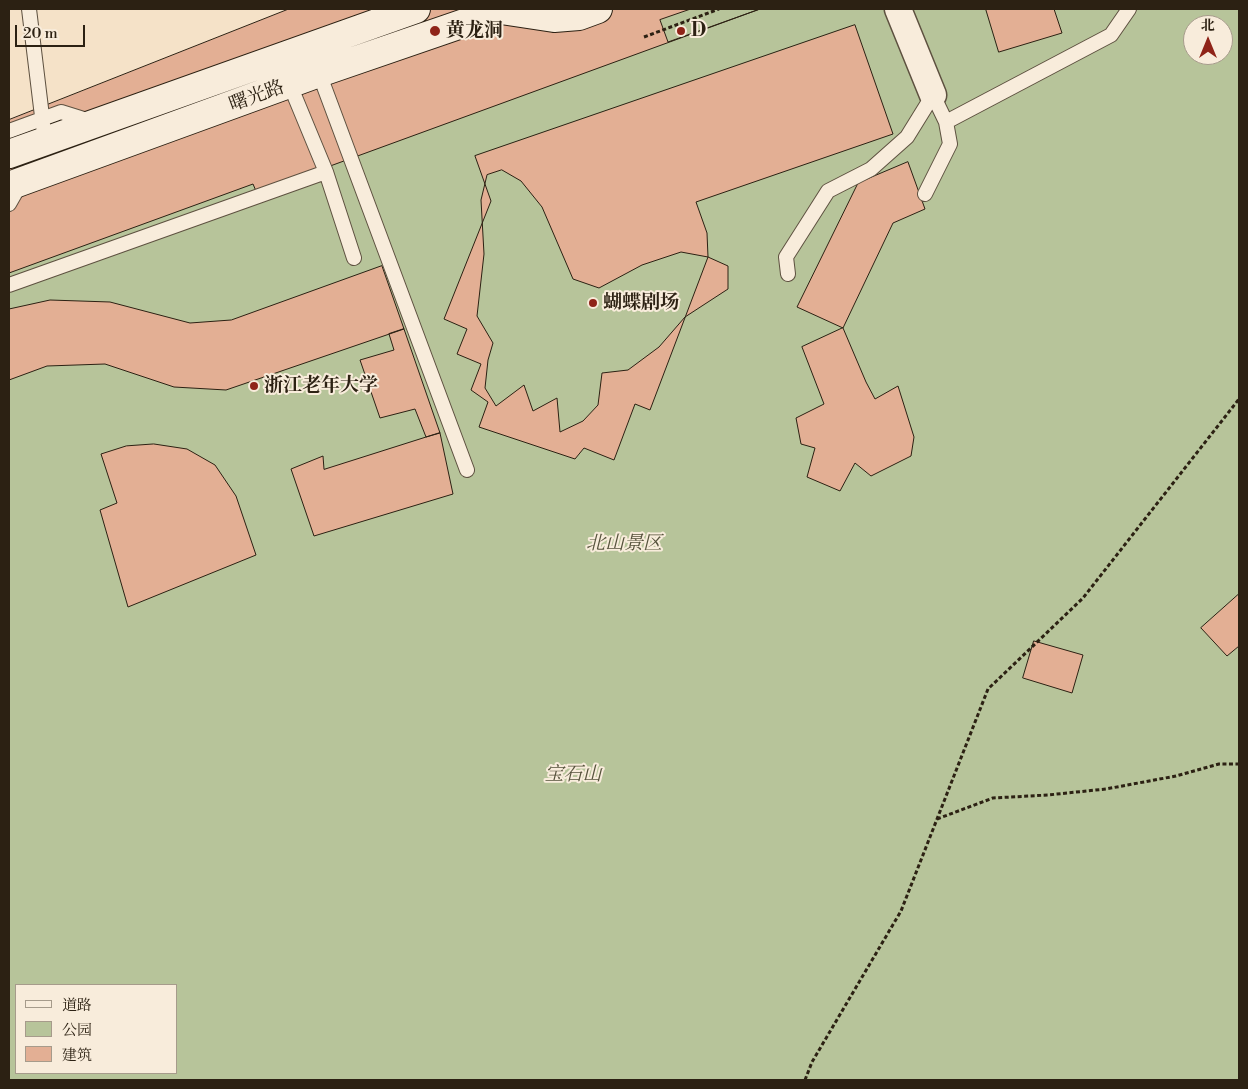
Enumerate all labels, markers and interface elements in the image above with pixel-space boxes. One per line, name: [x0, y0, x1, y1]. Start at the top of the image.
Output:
scale bar: [18, 15, 88, 47]
north arrow: [1183, 15, 1233, 65]
text: 北: [1201, 17, 1215, 35]
place label: 黄龙洞: [446, 20, 503, 42]
place label: D: [691, 20, 706, 42]
text: 20 m: [23, 24, 58, 43]
marker: 黄龙洞: [428, 24, 442, 38]
marker: D: [675, 25, 687, 37]
street label: 曙光路: [226, 77, 288, 117]
place label: 蝴蝶剧场: [603, 292, 679, 314]
marker: 蝴蝶剧场: [587, 297, 599, 309]
place label: 浙江老年大学: [264, 375, 378, 397]
marker: 浙江老年大学: [248, 380, 260, 392]
park label: 北山景区: [586, 533, 662, 555]
park label: 宝石山: [545, 764, 601, 786]
legend: [15, 984, 178, 1074]
text: 道路: [62, 996, 92, 1015]
text: 公园: [62, 1021, 92, 1040]
text: 建筑: [62, 1046, 92, 1065]

